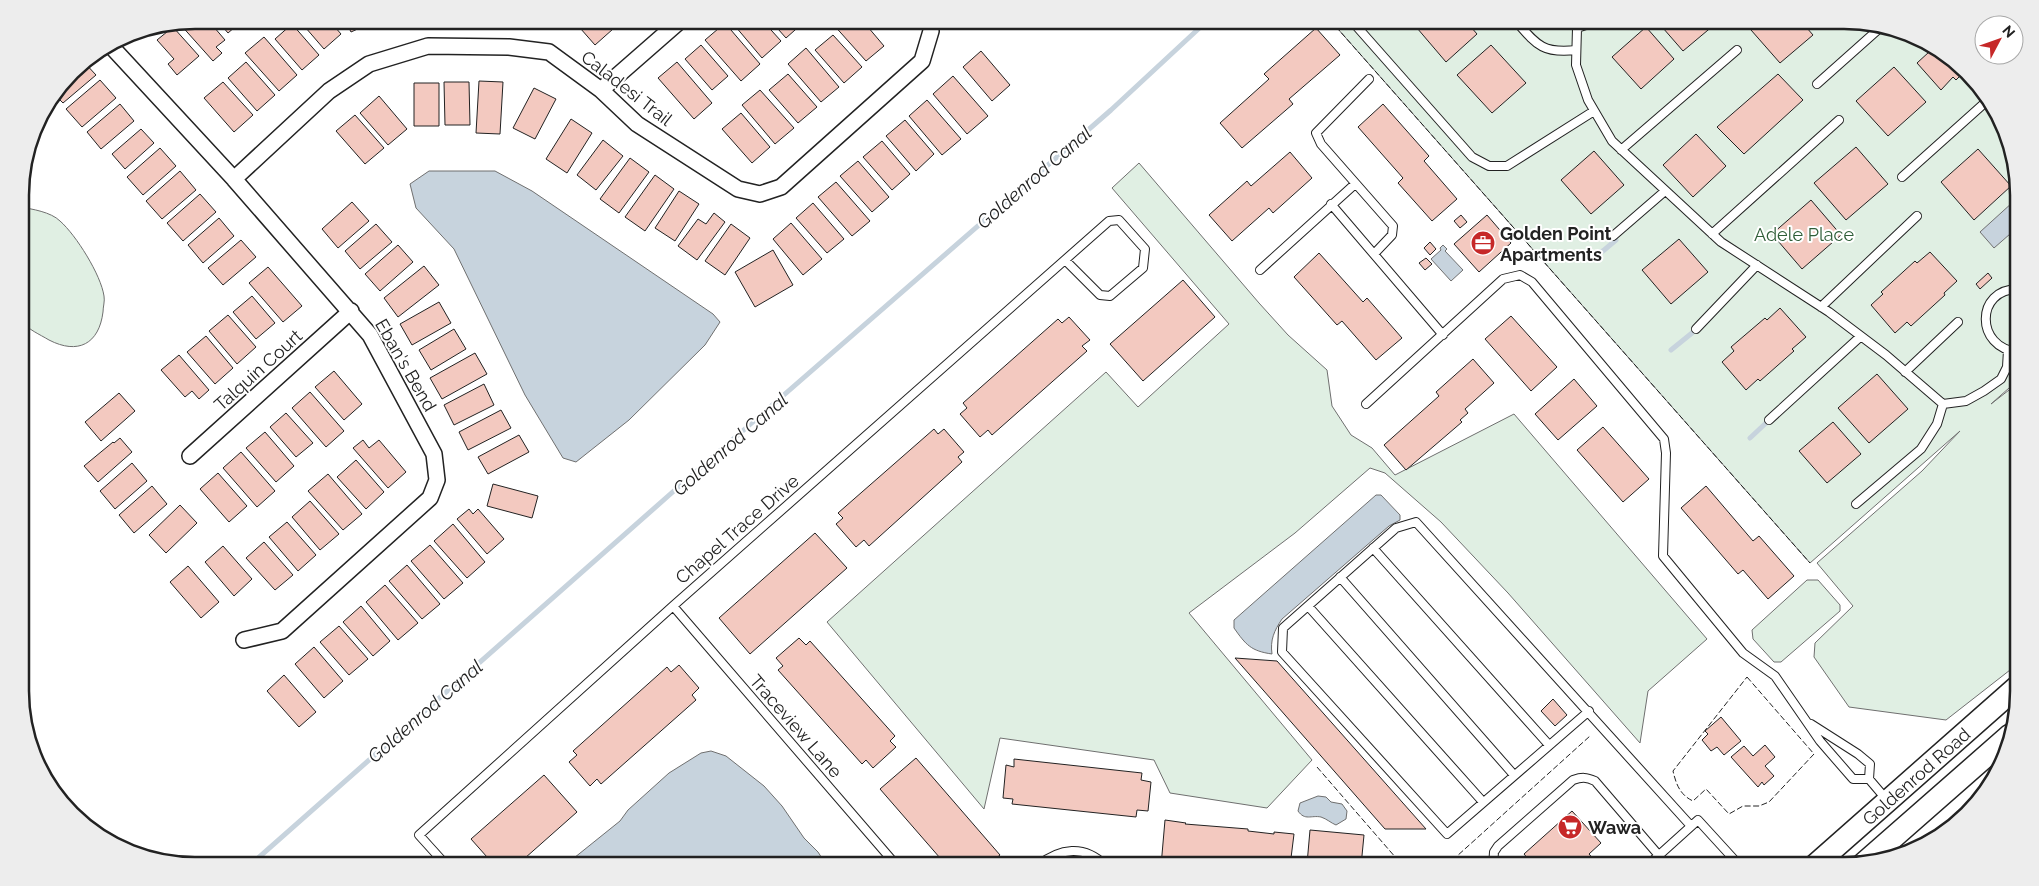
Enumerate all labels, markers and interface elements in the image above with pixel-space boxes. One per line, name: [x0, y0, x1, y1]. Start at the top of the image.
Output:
north arrow: [1974, 15, 2024, 65]
text: N: [1999, 22, 2018, 41]
street label: Caladesi Trail: [577, 46, 677, 130]
water label: Goldenrod Canal: [972, 121, 1096, 233]
place label: Golden Point Apartments: [1500, 223, 1612, 265]
park label: Adele Place: [1754, 224, 1854, 245]
office icon: Golden Point Apartments: [1470, 230, 1496, 256]
street label: Eban's Bend: [371, 315, 441, 415]
street label: Talquin Court: [210, 325, 306, 415]
water label: Goldenrod Canal: [668, 388, 792, 500]
street label: Chapel Trace Drive: [671, 470, 803, 588]
water label: Goldenrod Canal: [363, 655, 487, 767]
street label: Traceview Lane: [746, 670, 847, 782]
street label: Goldenrod Road: [1858, 723, 1974, 829]
supermarket icon: Wawa: [1557, 814, 1583, 840]
place label: Wawa: [1588, 817, 1641, 838]

